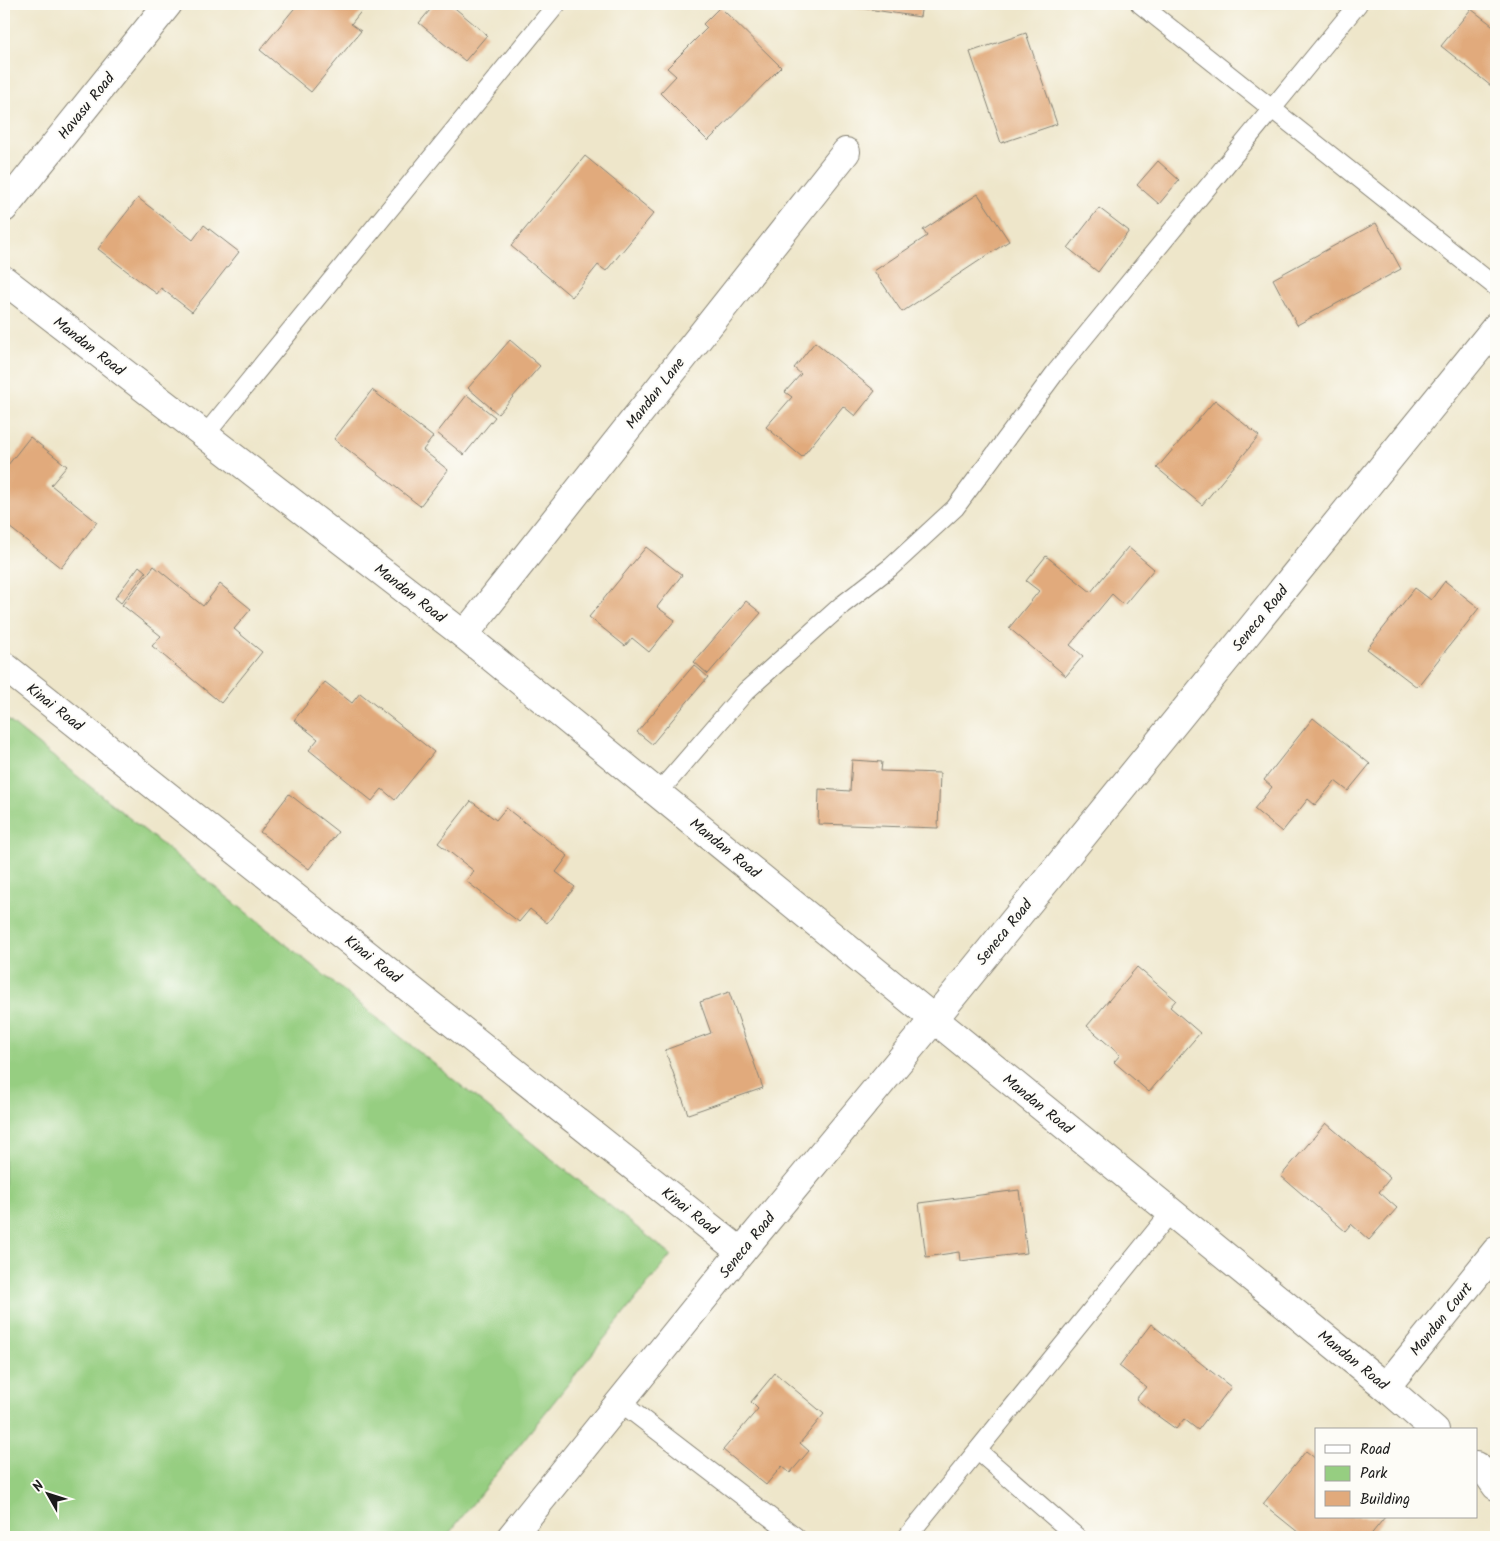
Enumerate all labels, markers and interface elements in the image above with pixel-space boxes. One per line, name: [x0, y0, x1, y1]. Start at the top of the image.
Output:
street label: Havasu Road: [52, 68, 122, 145]
street label: Mandan Road: [47, 311, 130, 383]
street label: Mandan Lane: [620, 352, 692, 435]
street label: Mandan Road: [368, 558, 451, 630]
street label: Seneca Road: [1227, 580, 1295, 657]
street label: Kinai Road: [21, 678, 89, 738]
street label: Mandan Road: [684, 813, 766, 885]
street label: Seneca Road: [971, 894, 1039, 971]
street label: Kinai Road: [339, 930, 407, 990]
street label: Mandan Road: [997, 1069, 1079, 1141]
street label: Kinai Road: [656, 1182, 724, 1242]
street label: Seneca Road: [714, 1207, 782, 1284]
street label: Mandan Court: [1404, 1277, 1479, 1362]
street label: Mandan Road: [1312, 1325, 1394, 1397]
legend: [1315, 1428, 1478, 1518]
text: Road: [1360, 1438, 1391, 1462]
text: Park: [1360, 1462, 1388, 1486]
north arrow: [22, 1468, 72, 1518]
text: N: [27, 1476, 50, 1497]
text: Building: [1360, 1488, 1410, 1512]

